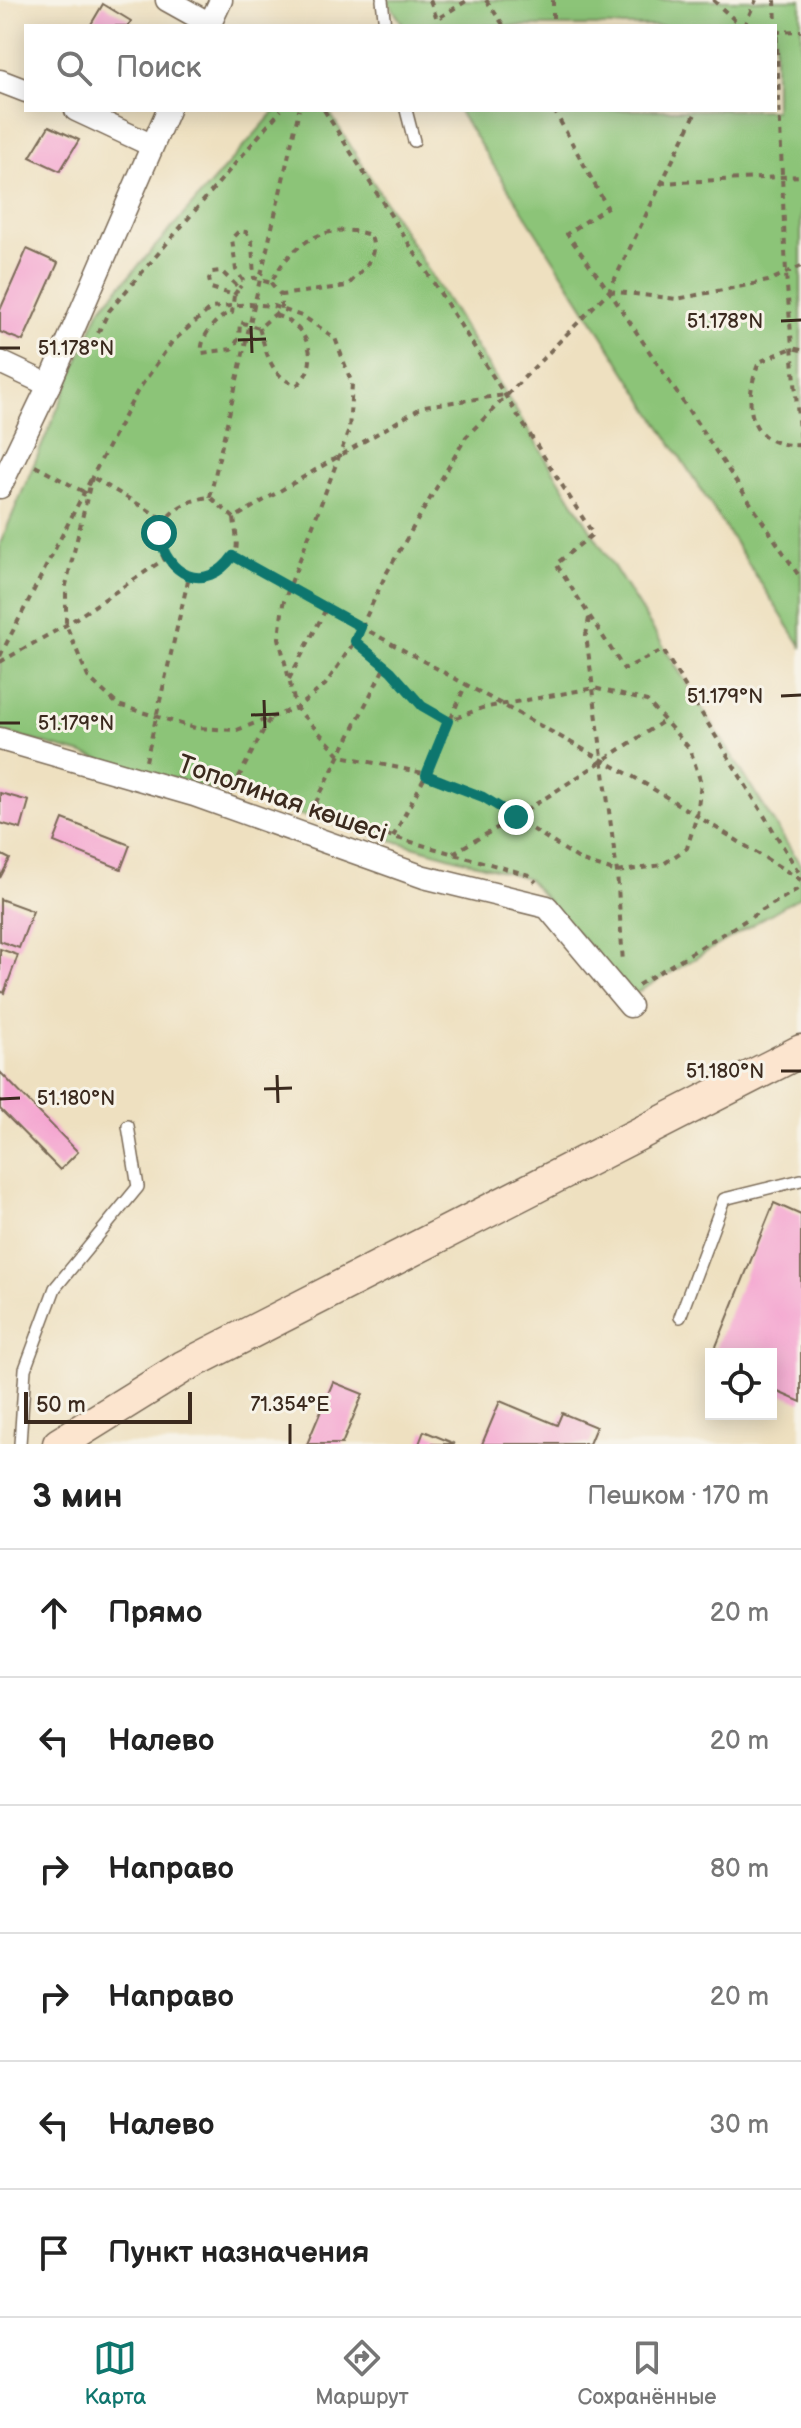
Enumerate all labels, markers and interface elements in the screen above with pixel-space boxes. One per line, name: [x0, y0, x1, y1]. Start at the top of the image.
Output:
search box: [24, 24, 777, 112]
icon: search: [52, 46, 96, 90]
text: Поиск: [116, 50, 202, 86]
text: 51.178°N: [687, 310, 763, 334]
text: 51.178°N: [38, 337, 114, 361]
route start: [141, 515, 177, 551]
text: 51.179°N: [687, 685, 763, 709]
text: 51.179°N: [38, 712, 114, 736]
street label: Тополиная көшесі: [174, 749, 391, 850]
route end: [498, 799, 534, 835]
text: 51.180°N: [686, 1060, 764, 1084]
text: 51.180°N: [37, 1087, 115, 1111]
map controls: [705, 1348, 777, 1420]
button: locate: [705, 1348, 777, 1420]
scale bar: [24, 1388, 192, 1424]
text: 50 m: [36, 1392, 86, 1419]
text: 71.354°E: [250, 1393, 330, 1417]
text: 3 мин: [32, 1476, 123, 1517]
text: Пешком · 170 m: [587, 1481, 769, 1512]
icon: ahead: [32, 1591, 76, 1635]
text: Прямо: [108, 1595, 202, 1631]
text: 20 m: [710, 1598, 769, 1629]
icon: left: [32, 1719, 76, 1763]
text: Налево: [108, 1723, 214, 1759]
text: 20 m: [710, 1726, 769, 1757]
icon: right: [32, 1847, 76, 1891]
text: Направо: [108, 1851, 234, 1887]
text: 80 m: [710, 1854, 769, 1885]
icon: right: [32, 1975, 76, 2019]
text: Направо: [108, 1979, 234, 2015]
text: 20 m: [710, 1982, 769, 2013]
icon: left: [32, 2103, 76, 2147]
text: Налево: [108, 2107, 214, 2143]
text: 30 m: [709, 2110, 769, 2141]
icon: arrive: [32, 2231, 76, 2275]
text: Пункт назначения: [108, 2235, 369, 2271]
tab: Карта: [84, 2336, 146, 2411]
tab: Маршрут: [315, 2336, 409, 2411]
tab: Сохранённые: [578, 2336, 717, 2411]

